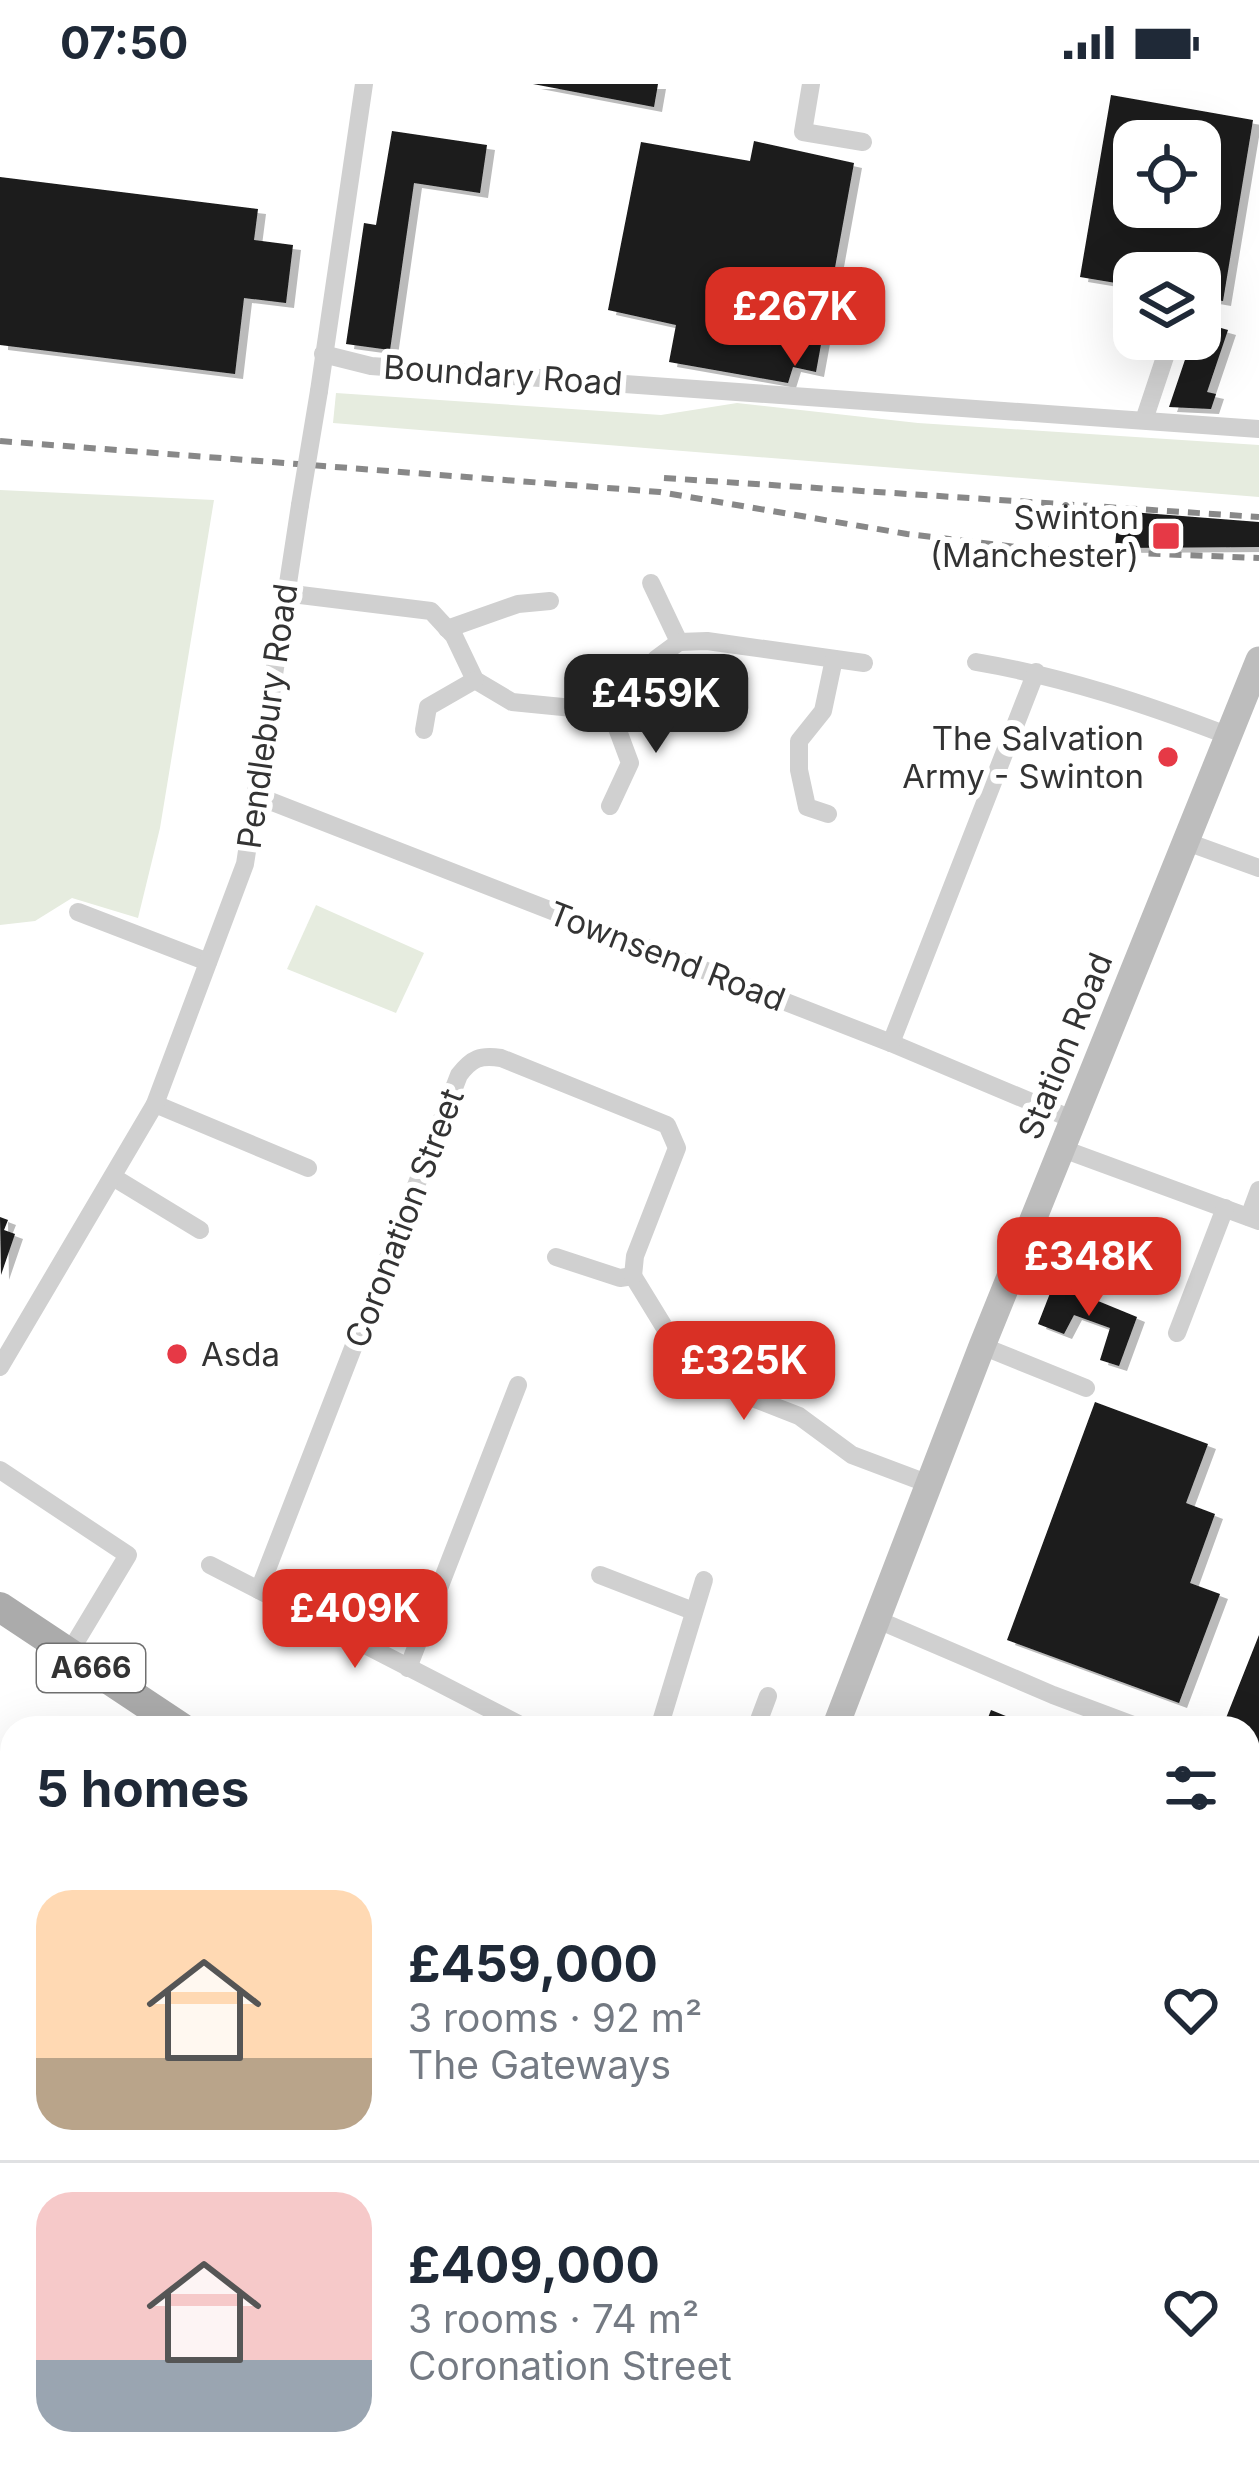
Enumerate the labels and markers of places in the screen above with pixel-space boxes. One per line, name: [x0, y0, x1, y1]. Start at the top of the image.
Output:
pin: £267K: [711, 267, 879, 369]
place label: Swinton (Manchester): [930, 497, 1139, 575]
marker: Swinton (Manchester): [1150, 520, 1182, 552]
pin: £459K: [572, 654, 740, 756]
place label: The Salvation Army - Swinton: [902, 718, 1144, 796]
marker: The Salvation Army - Swinton: [1155, 744, 1181, 770]
pin: £348K: [1005, 1217, 1173, 1319]
pin: £325K: [660, 1321, 828, 1423]
place label: Asda: [201, 1334, 280, 1374]
marker: Asda: [164, 1341, 190, 1367]
pin: £409K: [271, 1569, 439, 1671]

